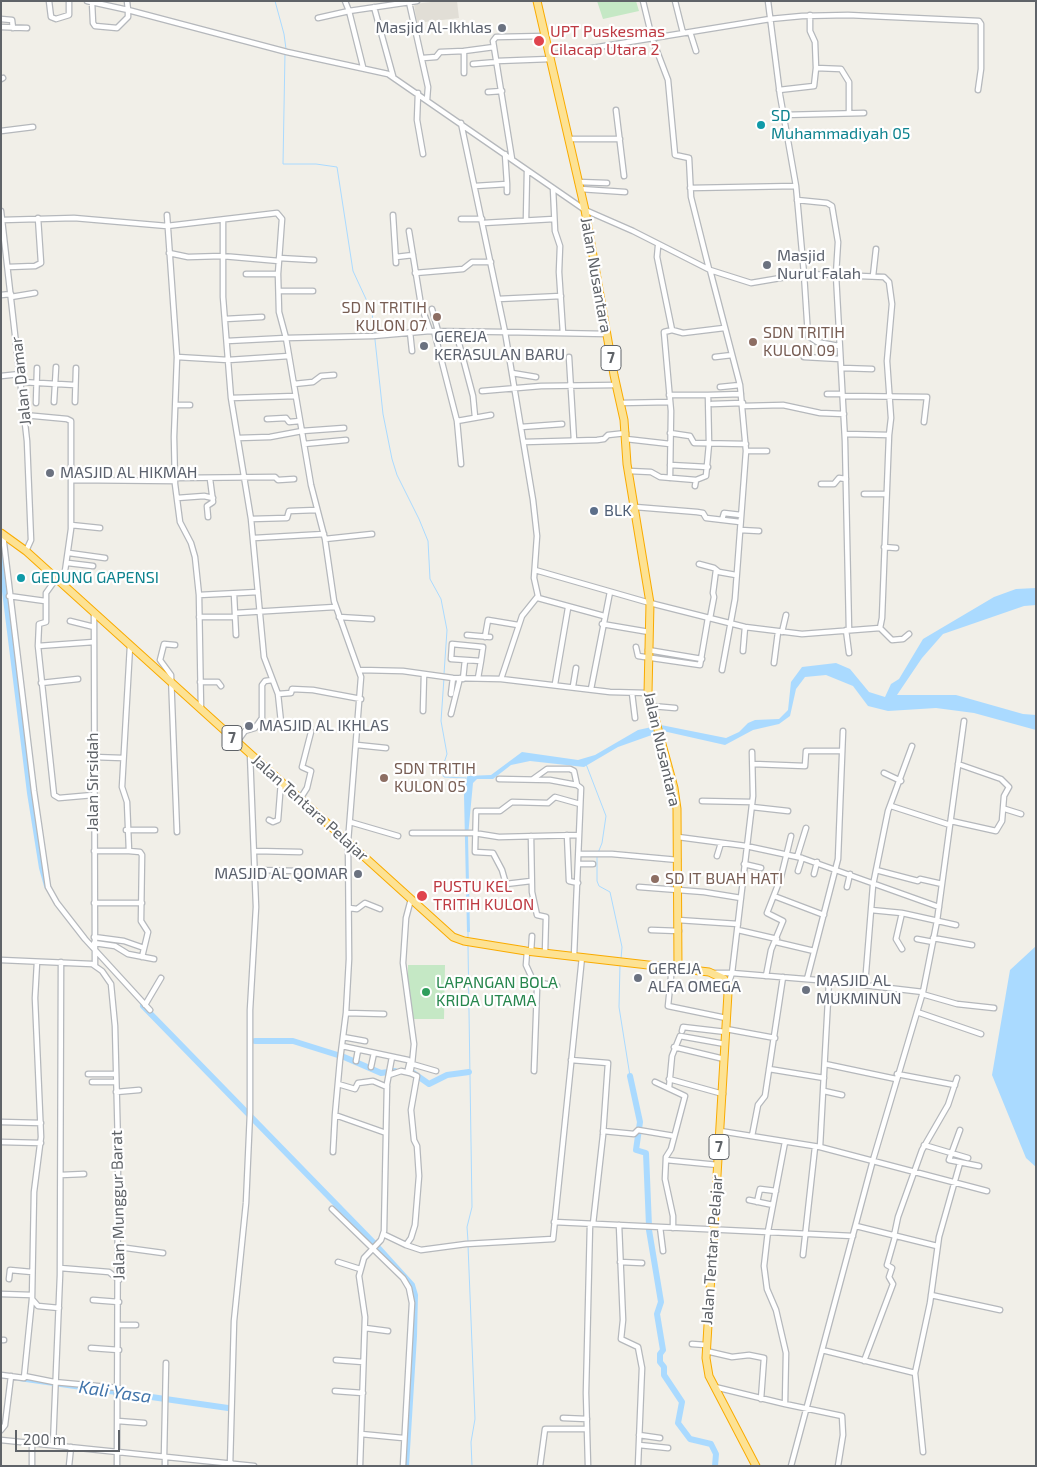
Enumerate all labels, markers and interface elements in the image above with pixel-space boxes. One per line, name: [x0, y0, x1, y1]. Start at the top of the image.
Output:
place label: Masjid Al-Ikhlas: [375, 18, 492, 38]
marker: Masjid Al-Ikhlas: [496, 22, 508, 34]
place label: UPT Puskesmas Cilacap Utara 2: [550, 22, 665, 60]
marker: UPT Puskesmas Cilacap Utara 2: [532, 34, 546, 48]
place label: SD Muhammadiyah 05: [771, 106, 910, 144]
marker: SD Muhammadiyah 05: [755, 119, 767, 131]
street label: Jalan Nusantara: [576, 216, 616, 334]
place label: Masjid Nurul Falah: [777, 246, 861, 284]
marker: Masjid Nurul Falah: [761, 259, 773, 271]
place label: SD N TRITIH KULON 07: [341, 298, 427, 336]
marker: SD N TRITIH KULON 07: [431, 311, 443, 323]
place label: SDN TRITIH KULON 09: [763, 323, 845, 361]
place label: GEREJA KERASULAN BARU: [434, 327, 565, 365]
street label: Jalan Damar: [7, 336, 35, 426]
marker: SDN TRITIH KULON 09: [747, 336, 759, 348]
marker: GEREJA KERASULAN BARU: [418, 340, 430, 352]
road number: 7: [601, 346, 621, 370]
place label: MASJID AL HIKMAH: [60, 463, 198, 483]
marker: MASJID AL HIKMAH: [44, 467, 56, 479]
place label: BLK: [604, 501, 632, 521]
marker: BLK: [588, 505, 600, 517]
place label: GEDUNG GAPENSI: [31, 568, 159, 588]
marker: GEDUNG GAPENSI: [15, 572, 27, 584]
street label: Jalan Nusantara: [639, 690, 685, 808]
place label: MASJID AL IKHLAS: [259, 716, 389, 736]
marker: MASJID AL IKHLAS: [243, 720, 255, 732]
road number: 7: [222, 726, 242, 750]
street label: Jalan Sirsidah: [83, 732, 103, 832]
street label: Jalan Tentara Pelajar: [248, 751, 372, 865]
place label: SDN TRITIH KULON 05: [394, 759, 476, 797]
marker: SDN TRITIH KULON 05: [378, 772, 390, 784]
place label: MASJID AL QOMAR: [214, 864, 348, 884]
marker: MASJID AL QOMAR: [352, 868, 364, 880]
place label: SD IT BUAH HATI: [665, 869, 783, 889]
marker: SD IT BUAH HATI: [649, 873, 661, 885]
place label: PUSTU KEL TRITIH KULON: [433, 877, 534, 915]
marker: PUSTU KEL TRITIH KULON: [415, 889, 429, 903]
place label: GEREJA ALFA OMEGA: [648, 959, 741, 997]
place label: MASJID AL MUKMINUN: [816, 971, 902, 1009]
marker: GEREJA ALFA OMEGA: [632, 972, 644, 984]
place label: LAPANGAN BOLA KRIDA UTAMA: [436, 973, 558, 1011]
marker: MASJID AL MUKMINUN: [800, 984, 812, 996]
marker: LAPANGAN BOLA KRIDA UTAMA: [420, 986, 432, 998]
street label: Jalan Munggur Barat: [107, 1130, 129, 1280]
road number: 7: [709, 1134, 729, 1160]
street label: Jalan Tentara Pelajar: [697, 1174, 727, 1326]
water label: Kali Yasa: [77, 1376, 153, 1408]
scale bar: [18, 1420, 122, 1452]
text: 200 m: [23, 1430, 66, 1448]

